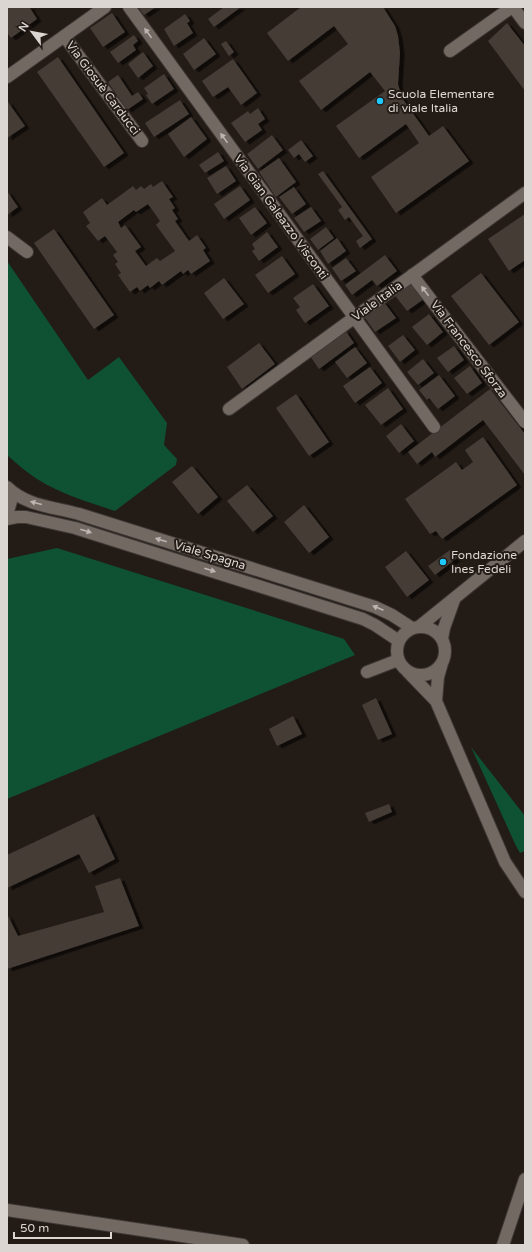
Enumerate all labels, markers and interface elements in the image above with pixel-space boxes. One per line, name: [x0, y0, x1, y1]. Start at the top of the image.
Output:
north arrow: [12, 12, 52, 52]
text: N: [16, 20, 32, 34]
one-way arrow: [144, 28, 152, 39]
street label: Via Giosuè Carducci: [63, 38, 143, 138]
place label: Scuola Elementare di viale Italia: [388, 87, 494, 115]
marker: Scuola Elementare di viale Italia: [375, 96, 385, 106]
one-way arrow: [220, 133, 228, 144]
street label: Via Gian Galeazzo Visconti: [231, 152, 331, 282]
street label: Viale Italia: [349, 278, 405, 324]
one-way arrow: [420, 286, 429, 297]
street label: Via Francesco Sforza: [428, 298, 510, 400]
one-way arrow: [30, 500, 42, 506]
one-way arrow: [80, 528, 92, 534]
one-way arrow: [155, 537, 167, 543]
street label: Viale Spagna: [173, 537, 247, 573]
place label: Fondazione Ines Fedeli: [451, 548, 517, 576]
marker: Fondazione Ines Fedeli: [438, 557, 448, 567]
one-way arrow: [204, 567, 216, 573]
one-way arrow: [372, 605, 384, 611]
scale bar: [14, 1214, 111, 1240]
text: 50 m: [20, 1221, 49, 1235]

